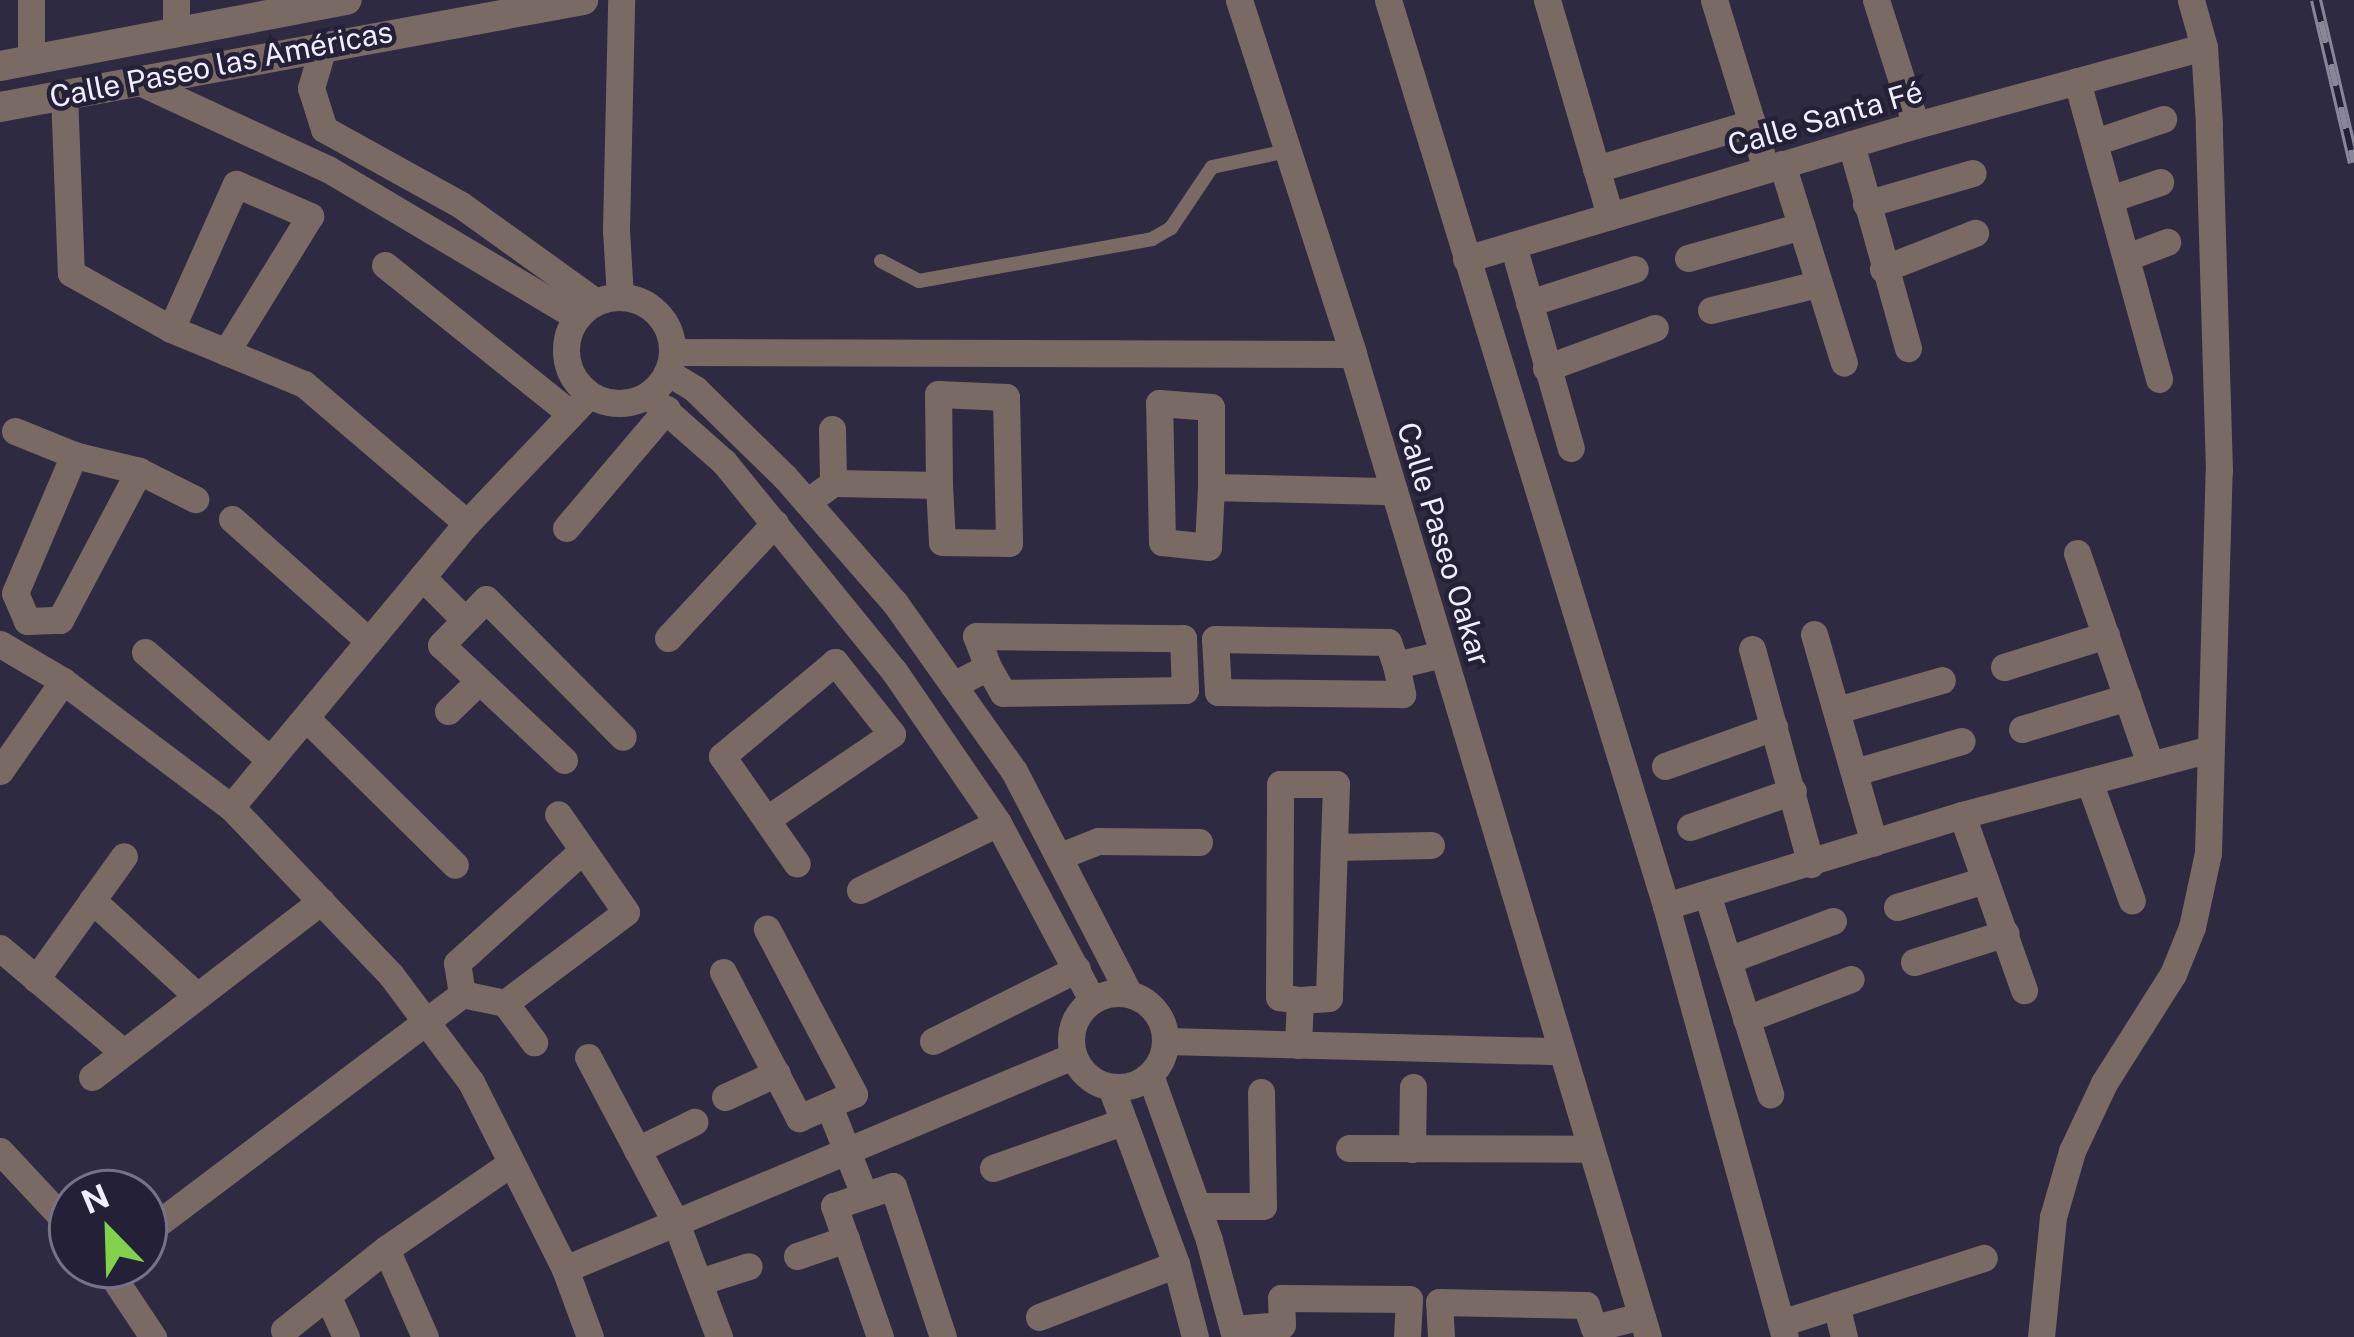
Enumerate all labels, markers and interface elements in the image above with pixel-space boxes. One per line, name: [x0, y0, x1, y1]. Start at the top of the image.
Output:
street label: Calle Paseo las Américas: [46, 13, 396, 115]
street label: Calle Santa Fé: [1723, 73, 1927, 163]
street label: Calle Paseo Oakar: [1390, 418, 1498, 670]
north arrow: [48, 1169, 168, 1289]
text: N: [76, 1176, 114, 1221]

